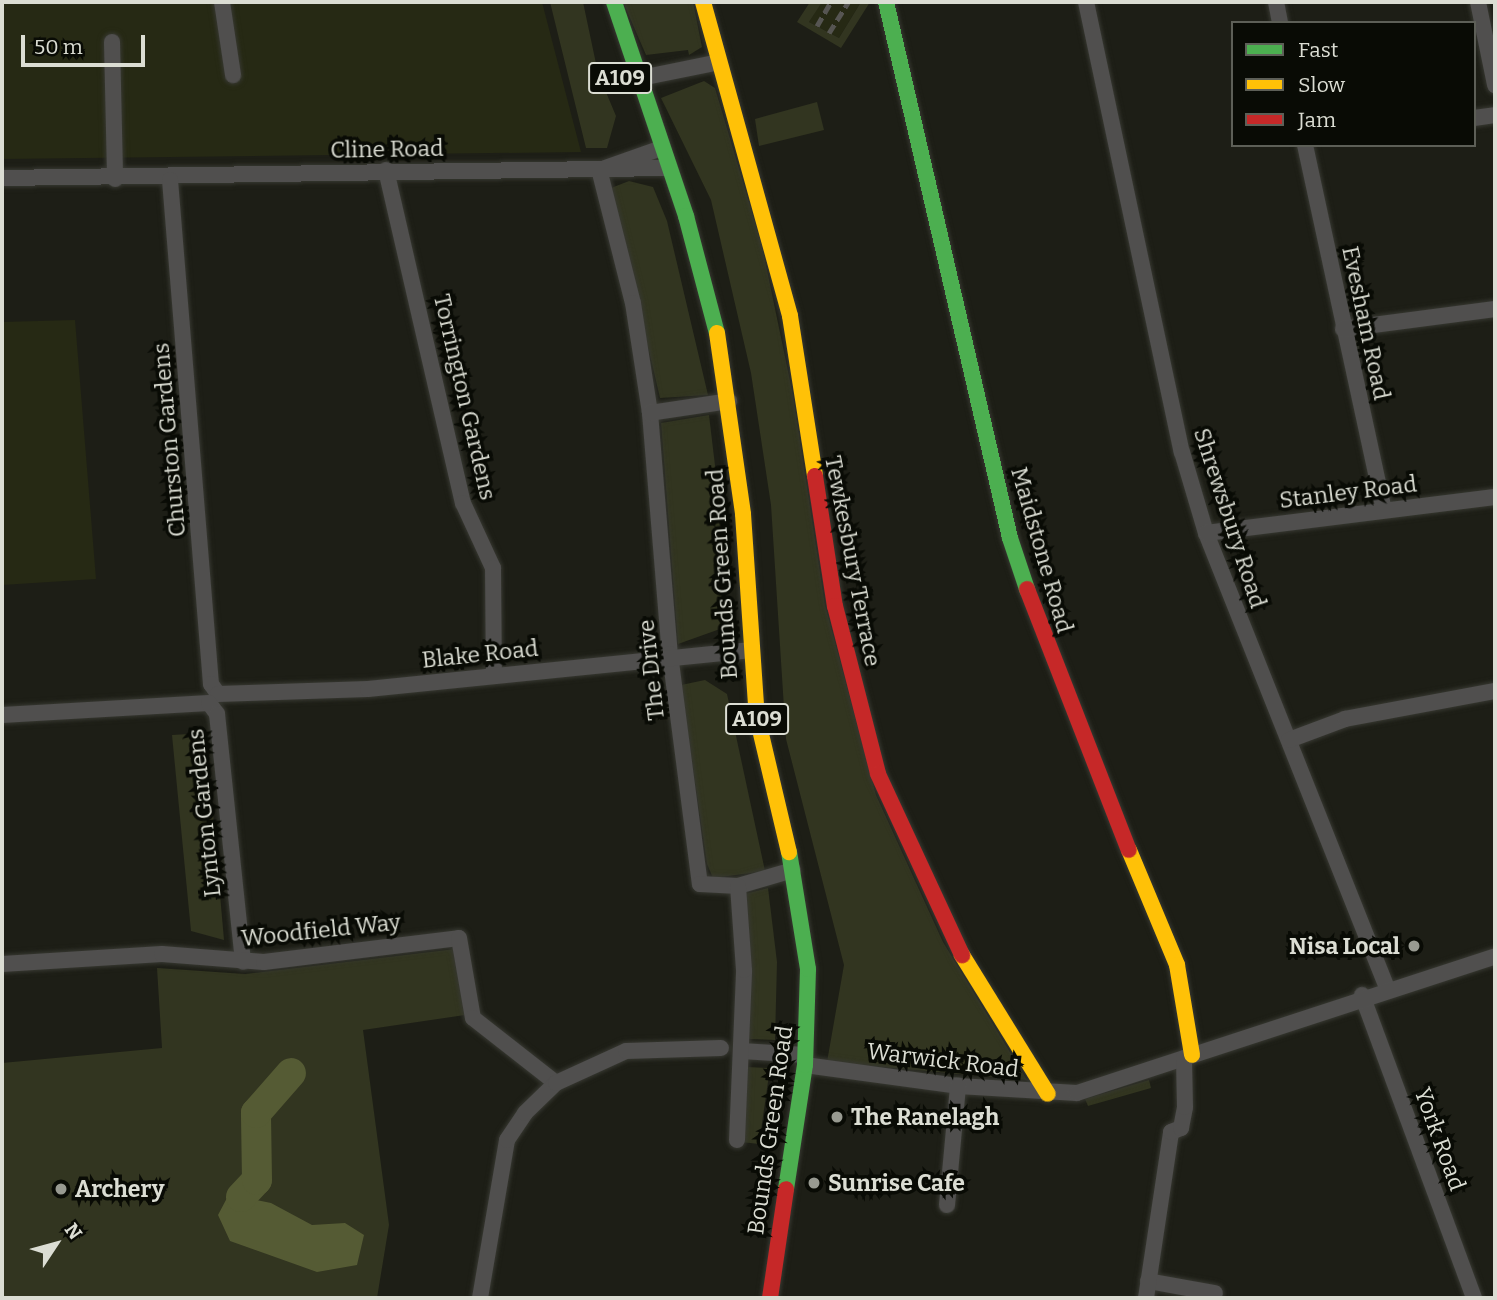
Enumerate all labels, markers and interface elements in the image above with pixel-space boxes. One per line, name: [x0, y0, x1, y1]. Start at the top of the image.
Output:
scale bar: [24, 21, 149, 65]
legend: [1231, 21, 1476, 147]
text: 50 m: [34, 34, 83, 60]
text: Fast: [1298, 37, 1338, 63]
road number: A109: [587, 60, 653, 96]
text: Slow: [1298, 72, 1345, 98]
text: Jam: [1298, 107, 1336, 133]
street label: Cline Road: [330, 134, 444, 164]
street label: Evesham Road: [1336, 244, 1396, 402]
street label: Torrington Gardens: [428, 291, 502, 503]
street label: Churston Gardens: [147, 342, 191, 538]
street label: Shrewsbury Road: [1188, 425, 1272, 611]
street label: Tewkesbury Terrace: [819, 453, 887, 669]
street label: Maidstone Road: [1005, 464, 1079, 636]
street label: Bounds Green Road: [701, 468, 743, 680]
street label: Stanley Road: [1278, 470, 1418, 514]
street label: The Drive: [632, 618, 670, 722]
street label: Blake Road: [420, 634, 540, 674]
road number: A109: [724, 702, 790, 736]
street label: Lynton Gardens: [181, 727, 227, 899]
street label: Woodfield Way: [240, 908, 402, 952]
place label: Nisa Local: [1289, 932, 1400, 960]
marker: Nisa Local: [1406, 938, 1422, 954]
street label: Bounds Green Road: [742, 1024, 798, 1236]
street label: Warwick Road: [866, 1037, 1020, 1083]
street label: York Road: [1409, 1084, 1471, 1194]
place label: The Ranelagh: [851, 1103, 999, 1131]
marker: The Ranelagh: [829, 1109, 845, 1125]
place label: Sunrise Cafe: [828, 1169, 965, 1197]
place label: Archery: [75, 1175, 164, 1203]
marker: Sunrise Cafe: [806, 1175, 822, 1191]
marker: Archery: [53, 1181, 69, 1197]
north arrow: [21, 1209, 91, 1279]
text: N: [60, 1219, 87, 1244]

